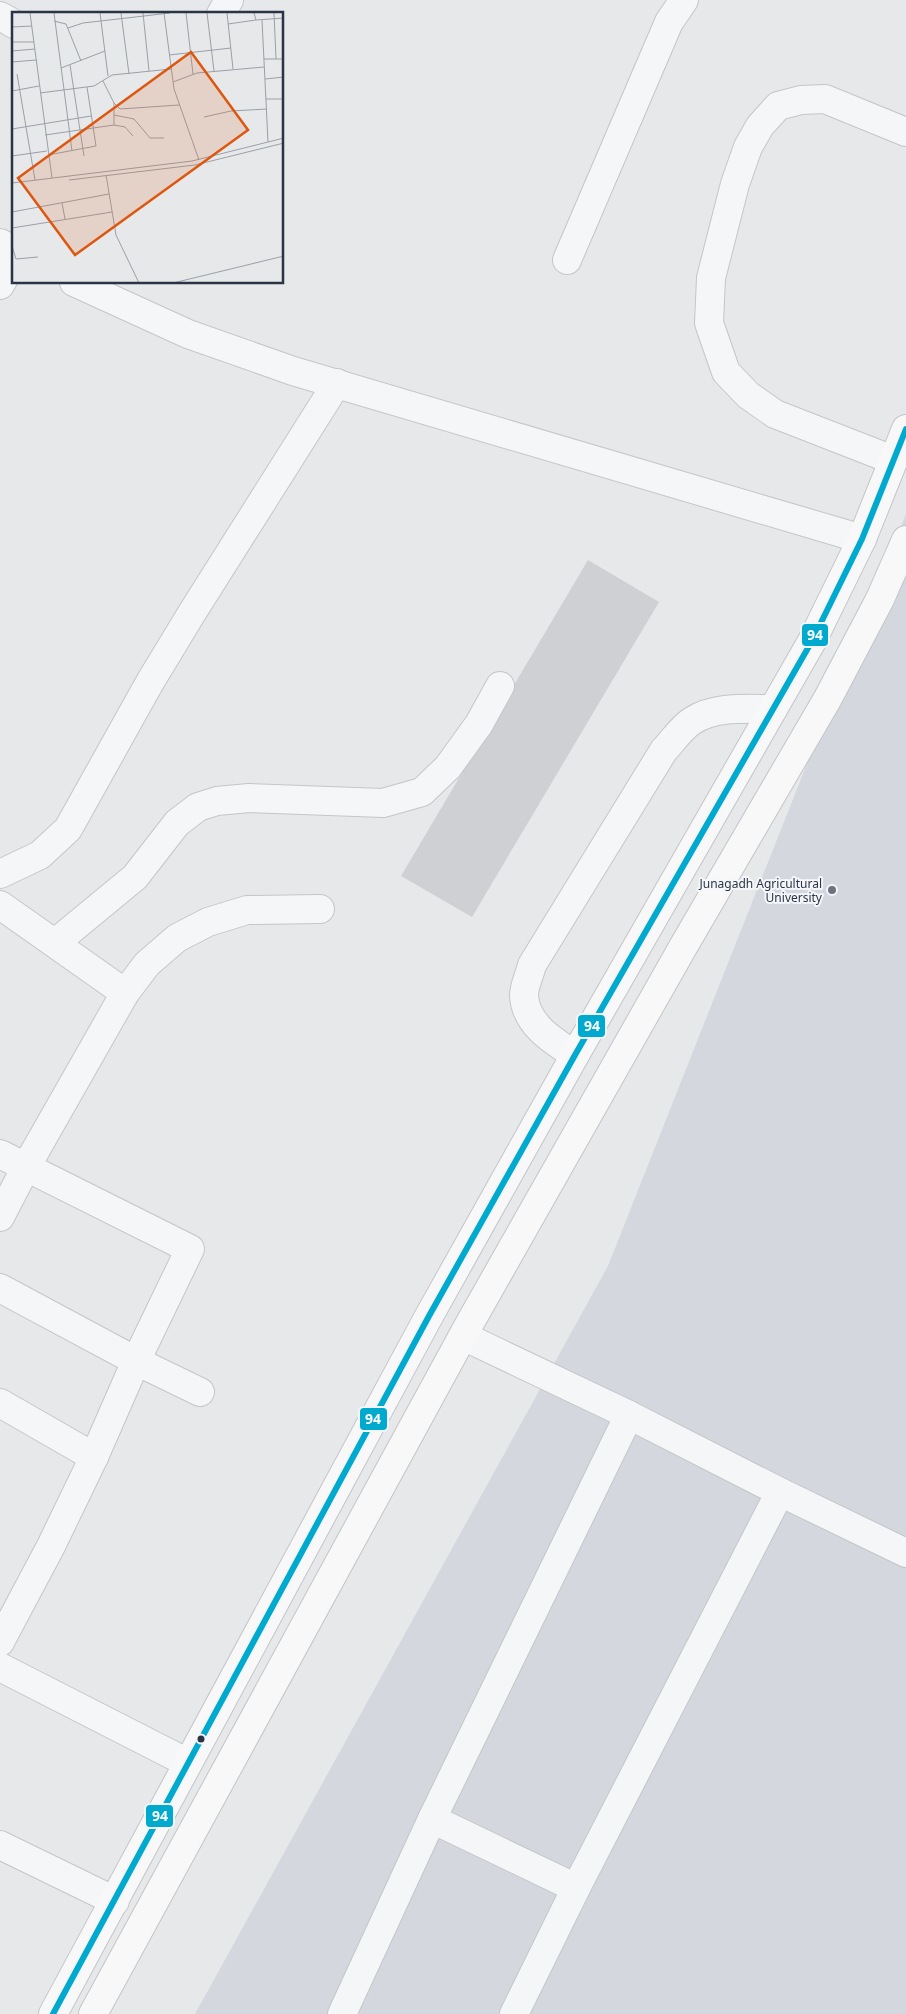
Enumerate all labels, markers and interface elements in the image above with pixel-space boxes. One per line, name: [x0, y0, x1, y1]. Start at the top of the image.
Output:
inset map: [12, 12, 284, 284]
line badge: 94: [801, 623, 829, 647]
text: 94: [807, 625, 823, 644]
place label: Junagadh Agricultural University: [698, 875, 823, 906]
marker: Junagadh Agricultural University: [826, 884, 838, 896]
line badge: 94: [577, 1014, 606, 1038]
text: 94: [584, 1016, 600, 1035]
line badge: 94: [359, 1407, 388, 1431]
text: 94: [365, 1409, 381, 1428]
unlabelled marker: [196, 1734, 206, 1744]
line badge: 94: [145, 1804, 174, 1828]
text: 94: [152, 1806, 168, 1825]

